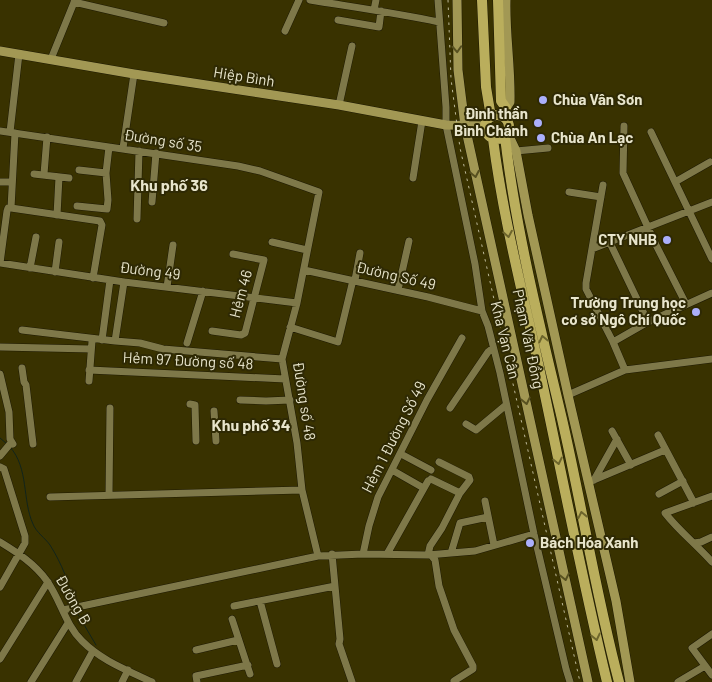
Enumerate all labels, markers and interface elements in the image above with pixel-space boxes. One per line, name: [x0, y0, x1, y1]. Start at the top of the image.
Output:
one-way arrow: [452, 45, 463, 53]
street label: Hiệp Bình: [212, 62, 276, 90]
place label: Chùa Vân Sơn: [553, 90, 642, 108]
marker: Chùa Vân Sơn: [537, 94, 549, 106]
place label: Đình thần Bình Chánh: [454, 104, 528, 139]
marker: Đình thần Bình Chánh: [532, 117, 544, 129]
street label: Đường số 35: [123, 125, 204, 155]
place label: Chùa An Lạc: [551, 128, 633, 146]
marker: Chùa An Lạc: [535, 132, 547, 144]
one-way arrow: [469, 170, 480, 179]
district label: Khu phố 36: [130, 175, 208, 194]
one-way arrow: [503, 229, 513, 238]
place label: CTY NHB: [598, 230, 657, 248]
marker: CTY NHB: [661, 234, 673, 246]
street label: Đường 49: [119, 257, 182, 283]
street label: Đường Số 49: [355, 257, 438, 293]
street label: Hẻm 46: [225, 268, 255, 320]
street label: Phạm Văn Đồng: [510, 287, 548, 390]
place label: Trường Trung học cơ sở Ngô Chí Quốc: [561, 293, 686, 328]
street label: Kha Vạn Cân: [488, 299, 524, 381]
marker: Trường Trung học cơ sở Ngô Chí Quốc: [690, 306, 702, 318]
one-way arrow: [538, 335, 549, 344]
street label: Hẻm 97 Đường số 48: [122, 348, 254, 372]
street label: Đường số 48: [290, 360, 320, 442]
street label: Hẻm 1 Đường Số 49: [357, 378, 429, 495]
one-way arrow: [520, 397, 531, 406]
district label: Khu phố 34: [212, 415, 290, 434]
one-way arrow: [552, 456, 563, 465]
one-way arrow: [577, 510, 588, 519]
place label: Bách Hóa Xanh: [540, 533, 638, 551]
marker: Bách Hóa Xanh: [524, 537, 536, 549]
street label: Đường B: [52, 571, 95, 628]
one-way arrow: [559, 572, 569, 581]
one-way arrow: [590, 632, 601, 641]

